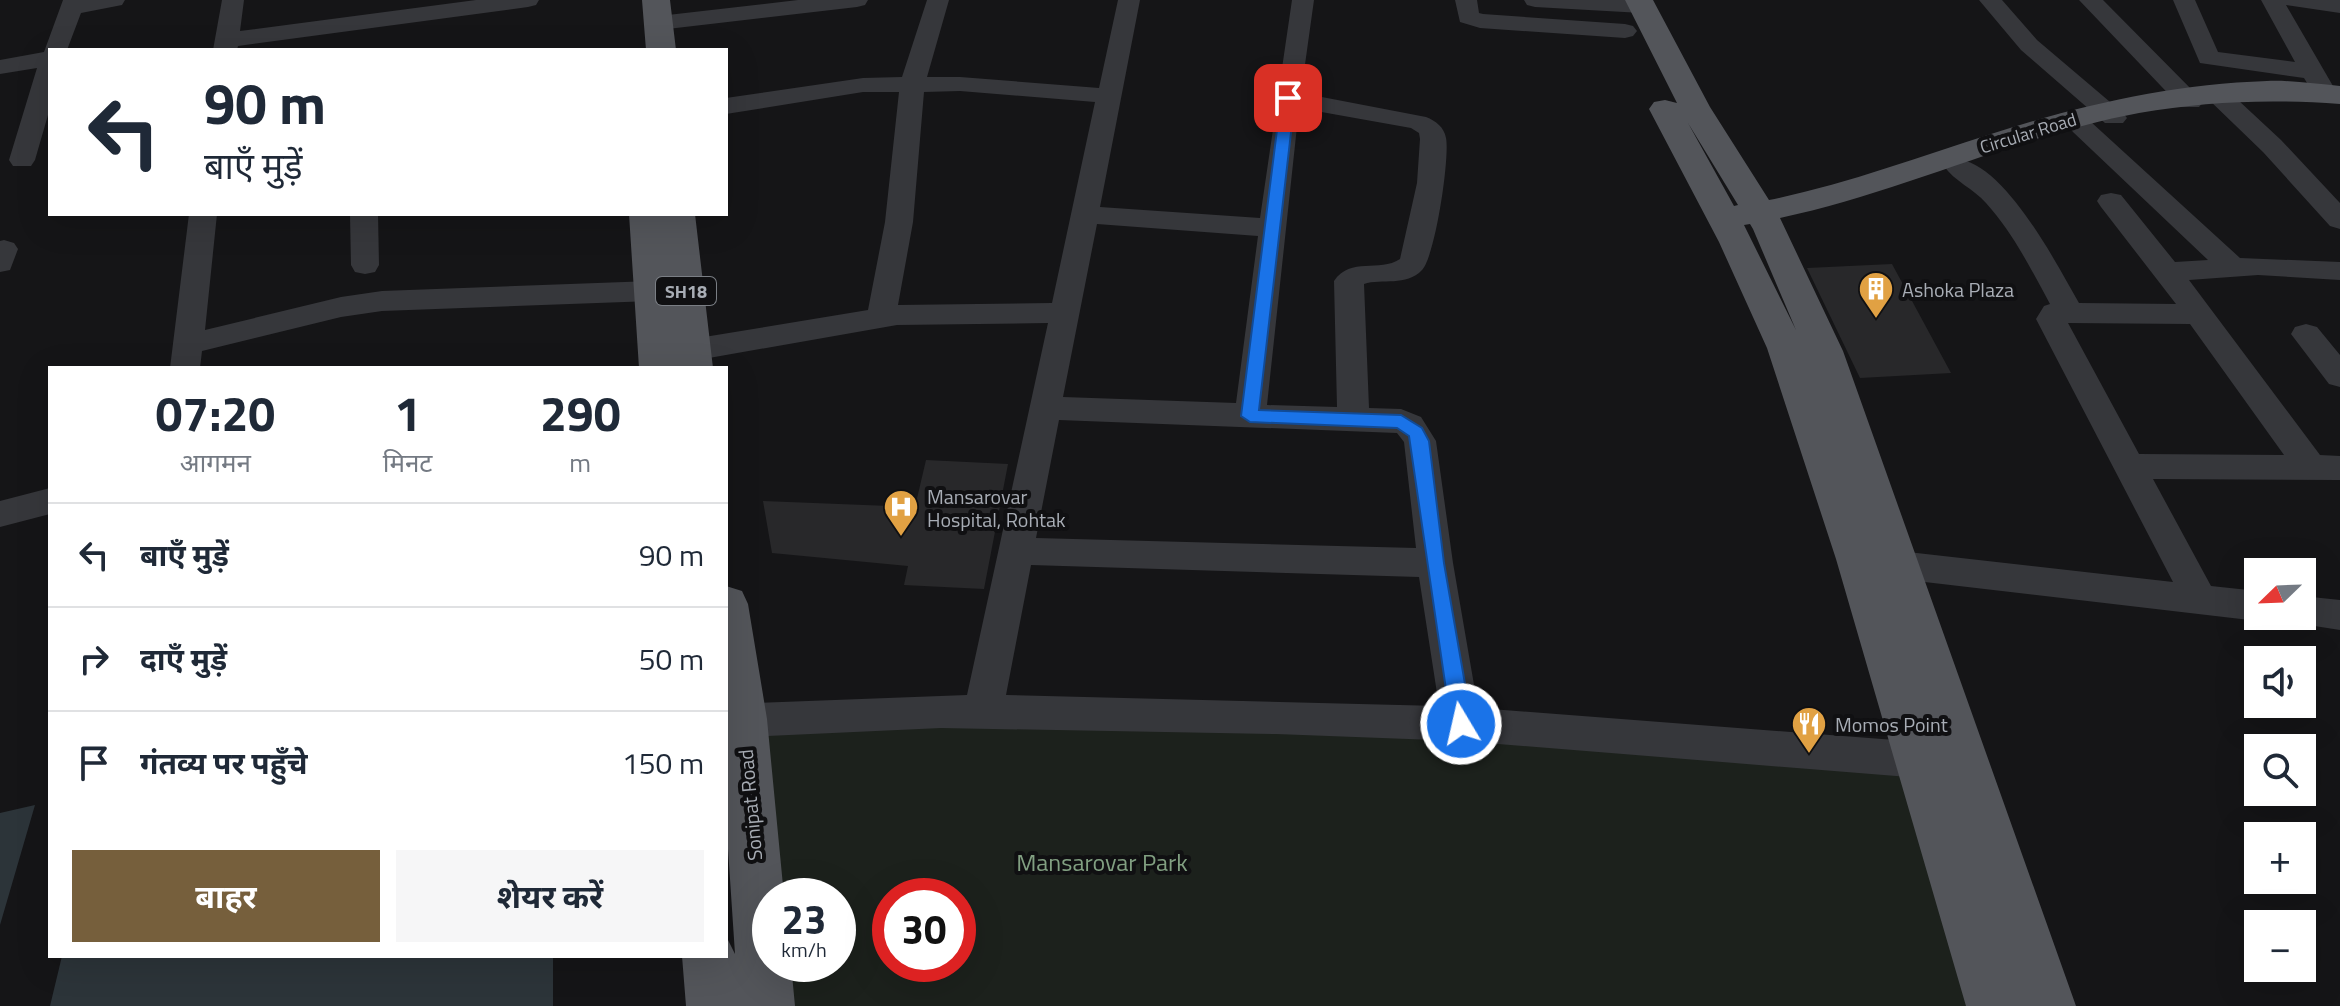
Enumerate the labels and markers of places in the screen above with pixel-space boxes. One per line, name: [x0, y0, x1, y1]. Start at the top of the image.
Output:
pin: [1254, 64, 1322, 132]
building icon: Ashoka Plaza: [1857, 270, 1895, 320]
place label: Ashoka Plaza: [1902, 274, 2014, 305]
place label: Mansarovar Hospital, Rohtak: [927, 481, 1066, 535]
hospital icon: Mansarovar Hospital, Rohtak: [882, 488, 920, 538]
restaurant icon: Momos Point: [1790, 705, 1828, 755]
place label: Momos Point: [1835, 709, 1948, 740]

